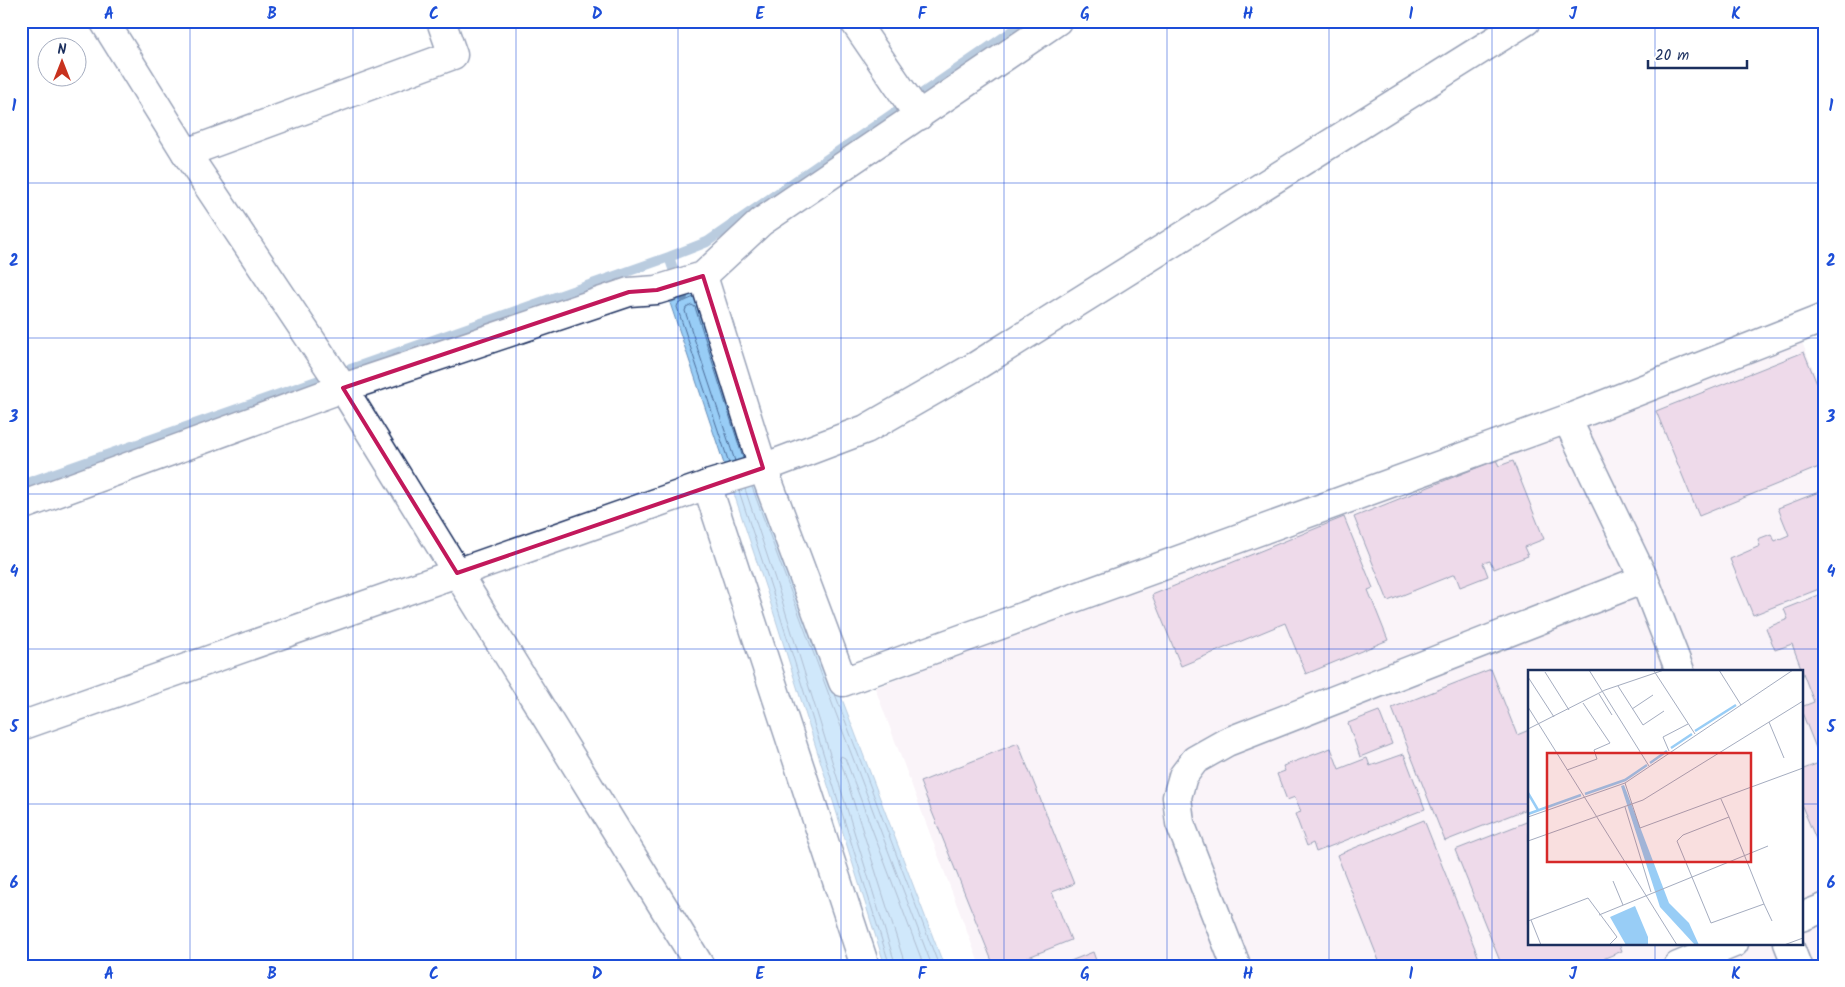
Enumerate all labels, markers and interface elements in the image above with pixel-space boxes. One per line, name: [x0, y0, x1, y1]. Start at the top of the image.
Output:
text: A: [104, 2, 114, 27]
text: B: [267, 2, 277, 27]
text: C: [429, 2, 439, 27]
text: D: [592, 2, 603, 27]
text: E: [756, 2, 766, 27]
text: F: [918, 2, 928, 27]
text: G: [1080, 2, 1090, 27]
text: H: [1243, 2, 1253, 27]
text: I: [1409, 2, 1414, 27]
text: J: [1569, 2, 1578, 27]
text: K: [1731, 2, 1741, 27]
north arrow: [38, 38, 88, 88]
scale bar: [1648, 38, 1746, 70]
text: N: [58, 39, 67, 61]
text: 20 m: [1655, 44, 1689, 68]
text: 1: [12, 94, 17, 119]
text: 1: [1829, 94, 1834, 119]
text: 2: [9, 249, 19, 274]
text: 2: [1826, 249, 1836, 274]
text: 3: [9, 405, 19, 430]
text: 3: [1826, 405, 1836, 430]
text: 4: [10, 560, 19, 585]
text: 4: [1827, 560, 1836, 585]
inset map: [1528, 670, 1802, 944]
text: 5: [9, 715, 20, 740]
text: 5: [1826, 715, 1837, 740]
text: 6: [10, 871, 19, 896]
text: 6: [1827, 871, 1836, 896]
text: A: [104, 962, 114, 987]
text: B: [267, 962, 277, 987]
text: C: [429, 962, 439, 987]
text: D: [592, 962, 603, 987]
text: E: [756, 962, 766, 987]
text: F: [918, 962, 928, 987]
text: G: [1080, 962, 1090, 987]
text: H: [1243, 962, 1253, 987]
text: I: [1409, 962, 1414, 987]
text: J: [1569, 962, 1578, 987]
text: K: [1731, 962, 1741, 987]

